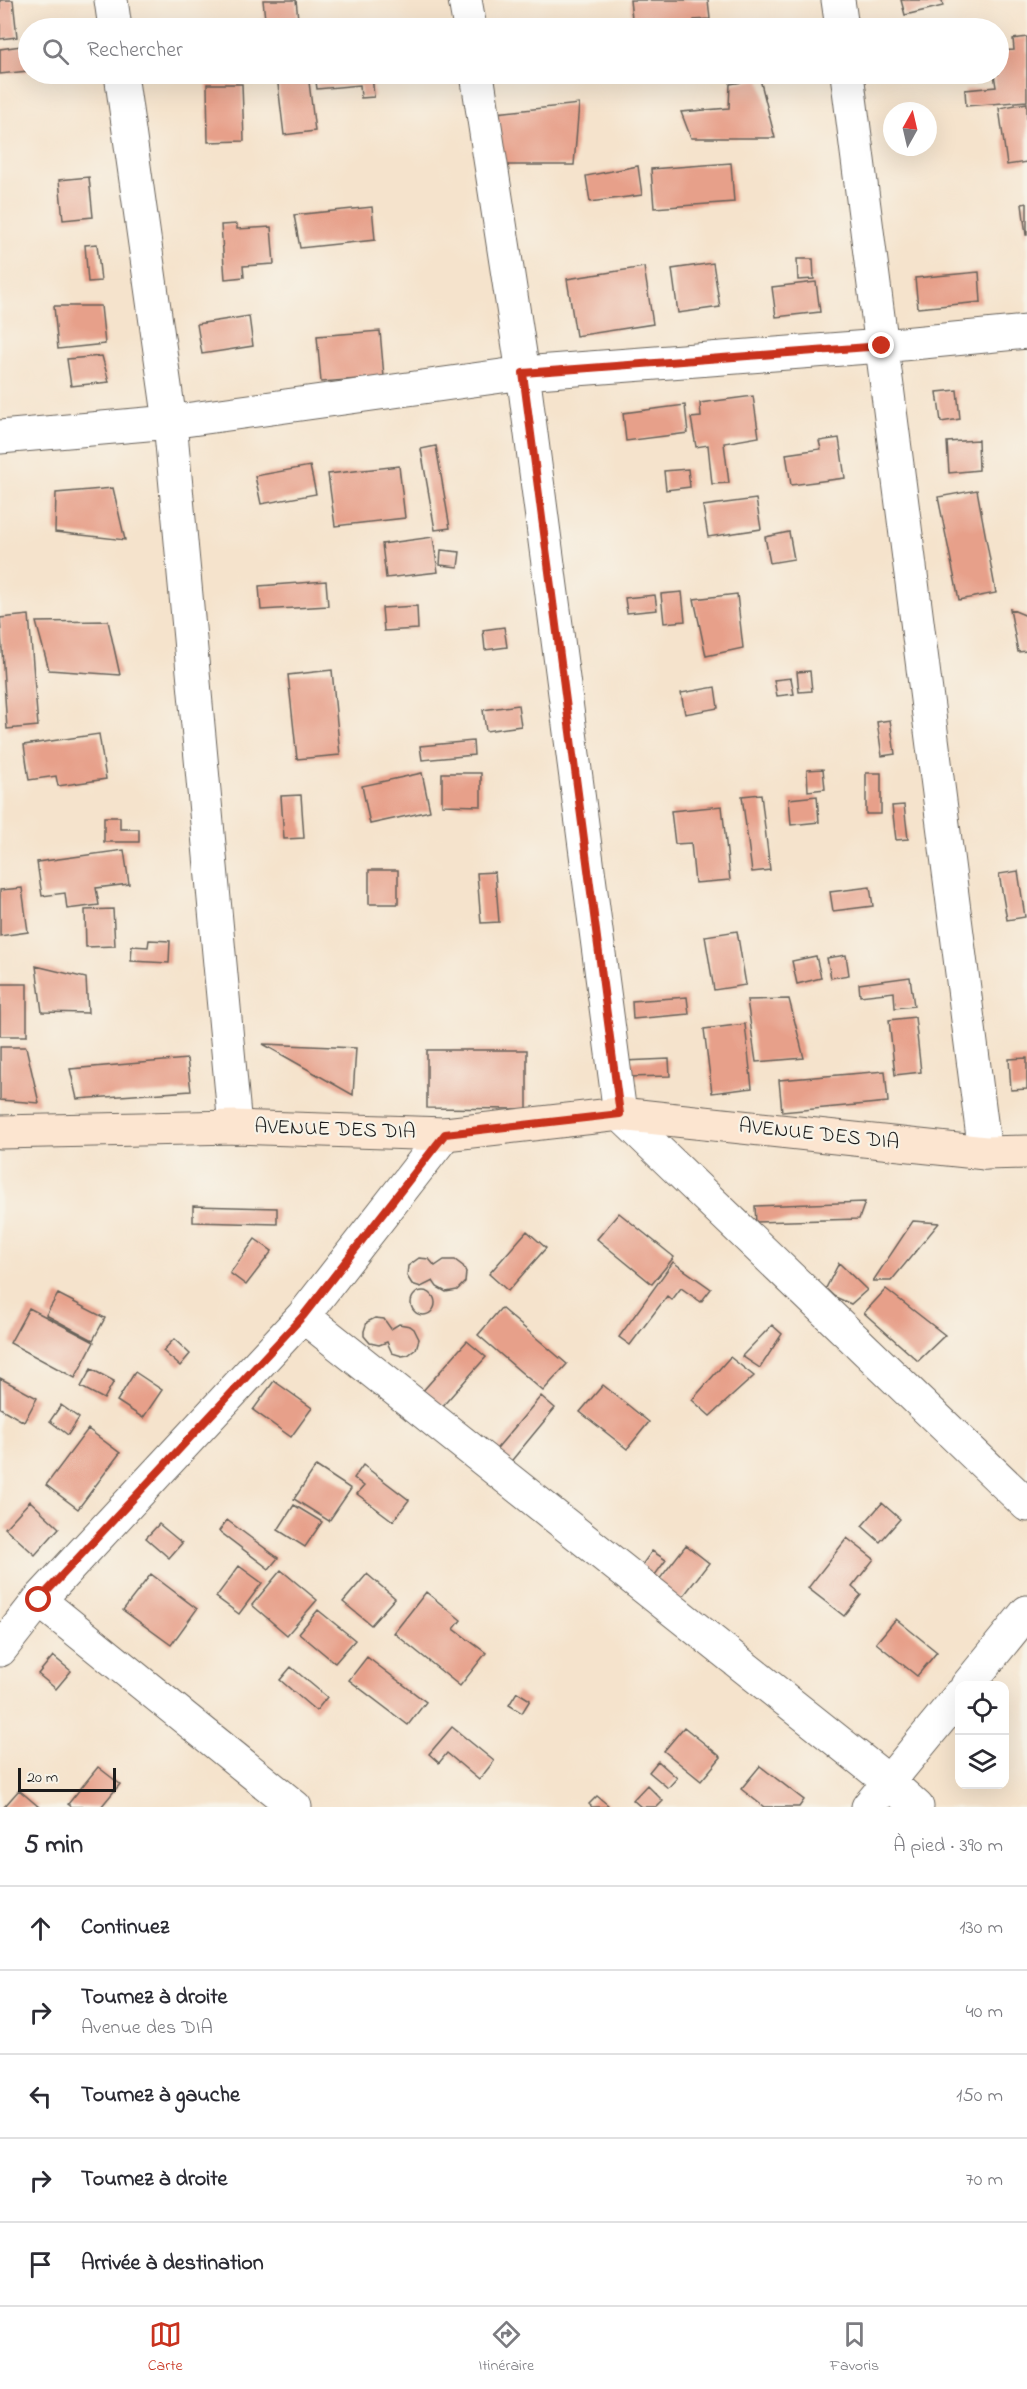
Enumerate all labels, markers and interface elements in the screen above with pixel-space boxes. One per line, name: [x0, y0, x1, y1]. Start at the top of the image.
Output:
search box: [18, 18, 1009, 84]
icon: search: [39, 35, 72, 68]
text: Rechercher: [87, 35, 183, 67]
north arrow: [883, 102, 937, 156]
route end: [868, 332, 894, 358]
street label: AVENUE DES DIA: [254, 1112, 416, 1148]
street label: AVENUE DES DIA: [737, 1112, 901, 1158]
route start: [25, 1586, 51, 1612]
map controls: [955, 1681, 1009, 1789]
button: locate: [955, 1681, 1009, 1735]
button: layers: [955, 1735, 1009, 1789]
scale bar: [18, 1765, 116, 1792]
text: 20 m: [27, 1766, 58, 1790]
text: 5 min: [24, 1827, 83, 1865]
text: À pied · 390 m: [893, 1832, 1003, 1861]
icon: ahead: [24, 1912, 57, 1945]
text: Continuez: [81, 1912, 169, 1944]
text: 130 m: [959, 1914, 1003, 1943]
text: Tournez à droite: [81, 1982, 227, 2014]
icon: right: [24, 1996, 57, 2029]
text: 40 m: [966, 1998, 1003, 2027]
text: Avenue des DIA: [81, 2014, 213, 2043]
icon: left: [24, 2080, 57, 2113]
text: Tournez à gauche: [81, 2080, 240, 2112]
text: 150 m: [956, 2082, 1003, 2111]
icon: right: [24, 2164, 57, 2197]
text: Tournez à droite: [81, 2164, 227, 2196]
text: 70 m: [966, 2166, 1003, 2195]
icon: arrive: [24, 2248, 57, 2281]
text: Arrivée à destination: [81, 2248, 264, 2280]
tab: Carte: [148, 2318, 183, 2378]
tab: Itinéraire: [478, 2318, 534, 2378]
tab: Favoris: [830, 2318, 879, 2378]

